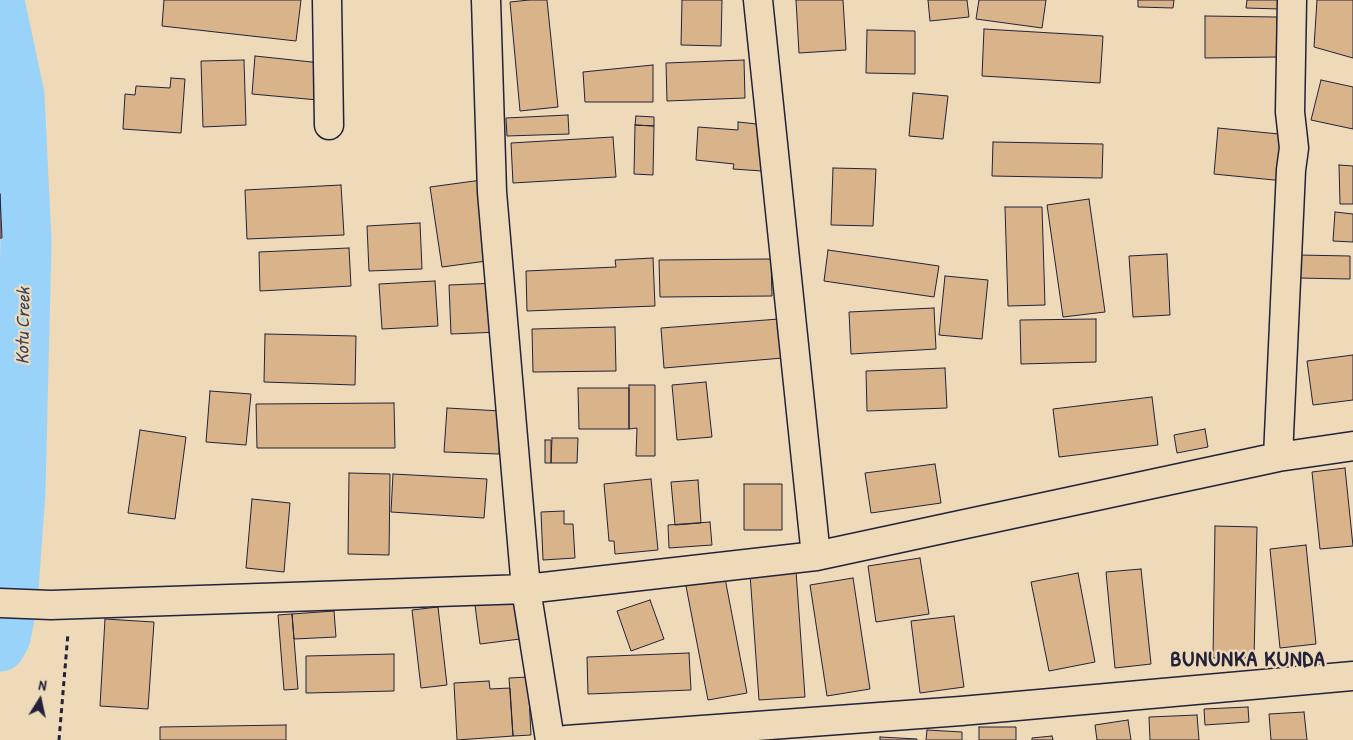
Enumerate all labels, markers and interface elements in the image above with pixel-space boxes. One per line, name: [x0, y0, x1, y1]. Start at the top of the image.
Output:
water label: Kotu Creek: [12, 287, 36, 365]
district label: BUNUNKA KUNDA: [1169, 647, 1327, 673]
north arrow: [15, 675, 65, 725]
text: N: [37, 675, 48, 695]

